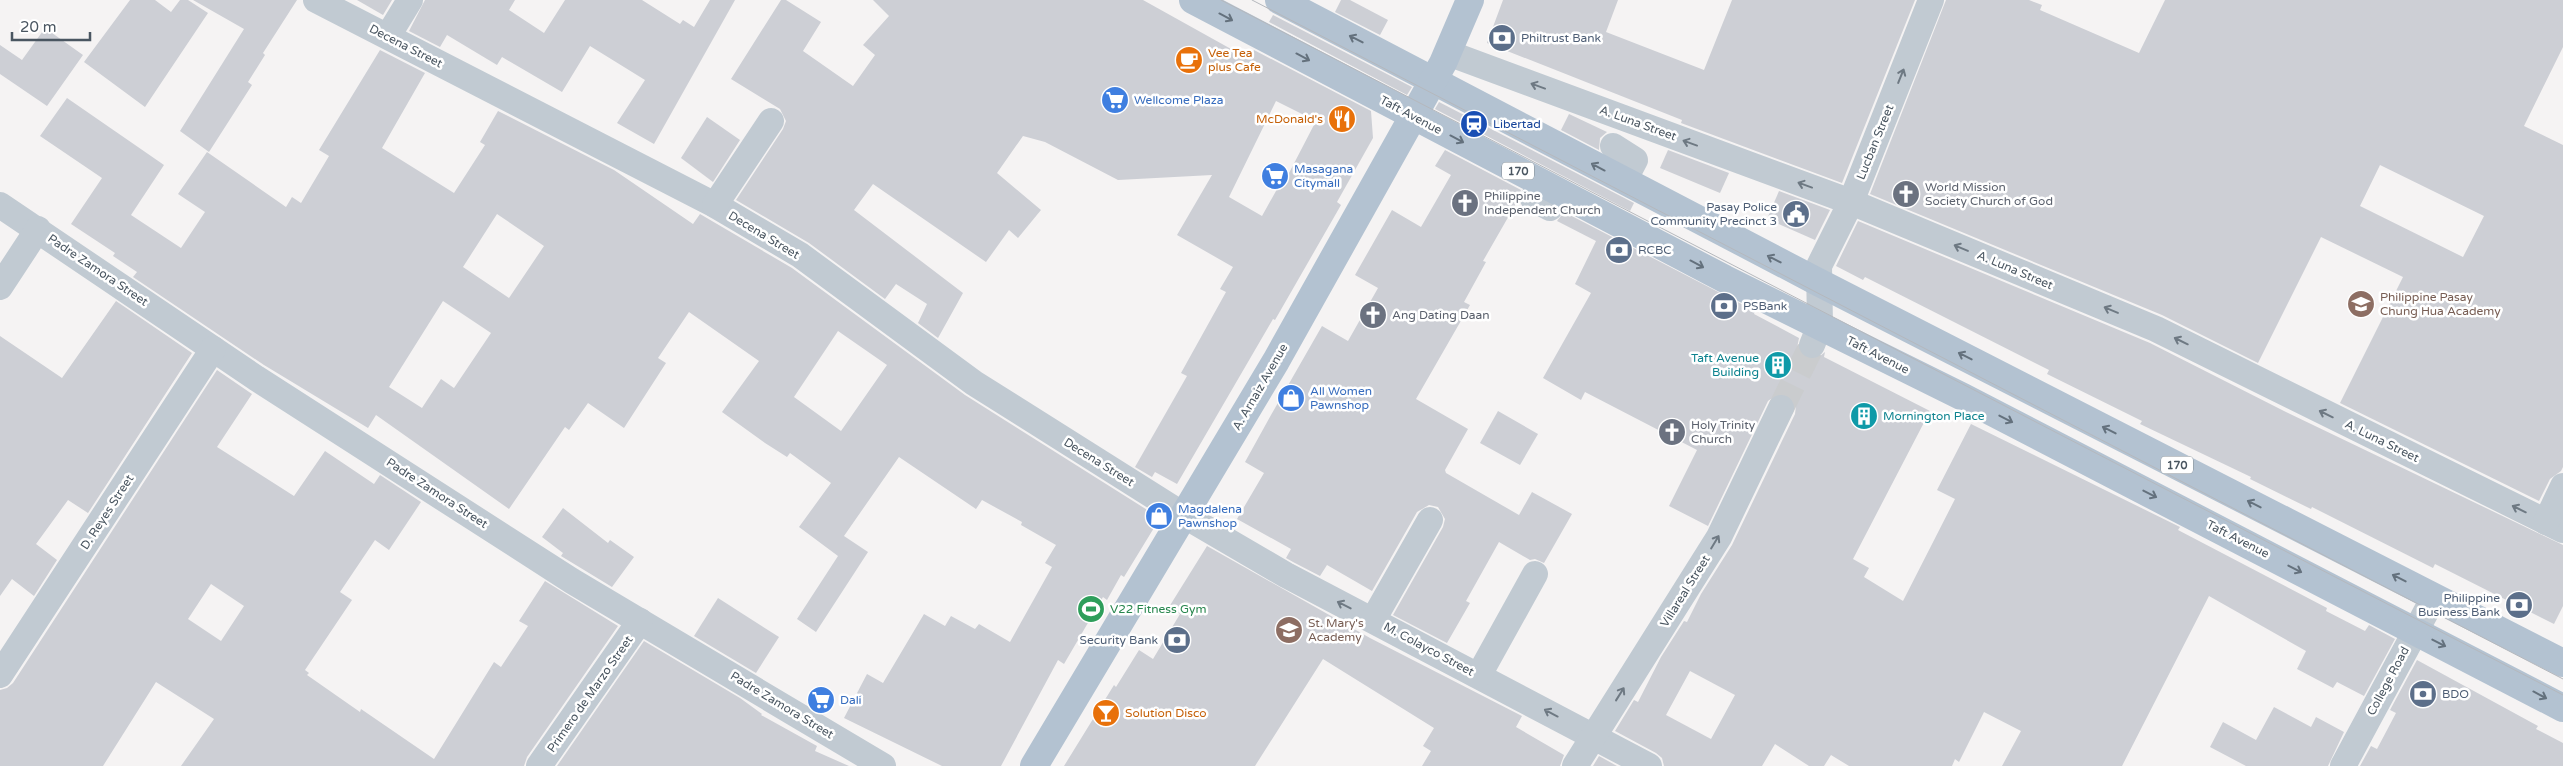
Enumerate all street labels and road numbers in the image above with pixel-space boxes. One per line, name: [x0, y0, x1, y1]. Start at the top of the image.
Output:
street label: Decena Street: [367, 22, 445, 71]
street label: Taft Avenue: [1378, 93, 1445, 137]
street label: Lucban Street: [1854, 102, 1897, 182]
street label: A. Luna Street: [1598, 103, 1679, 144]
road number: 170: [1502, 162, 1534, 180]
street label: Decena Street: [726, 208, 802, 262]
street label: Padre Zamora Street: [45, 231, 151, 309]
street label: A. Luna Street: [1975, 248, 2055, 292]
street label: Taft Avenue: [1845, 333, 1912, 377]
street label: A. Arnaiz Avenue: [1229, 341, 1291, 433]
street label: A. Luna Street: [2343, 417, 2422, 465]
street label: Decena Street: [1061, 435, 1137, 489]
street label: Padre Zamora Street: [384, 455, 491, 531]
road number: 170: [2161, 456, 2193, 474]
street label: D. Reyes Street: [78, 472, 137, 552]
street label: Taft Avenue: [2205, 517, 2272, 561]
street label: Villareal Street: [1657, 552, 1713, 630]
street label: M. Colayco Street: [1381, 619, 1477, 679]
street label: Primero de Marzo Street: [544, 633, 636, 755]
street label: College Road: [2364, 644, 2412, 718]
street label: Padre Zamora Street: [728, 669, 836, 742]

